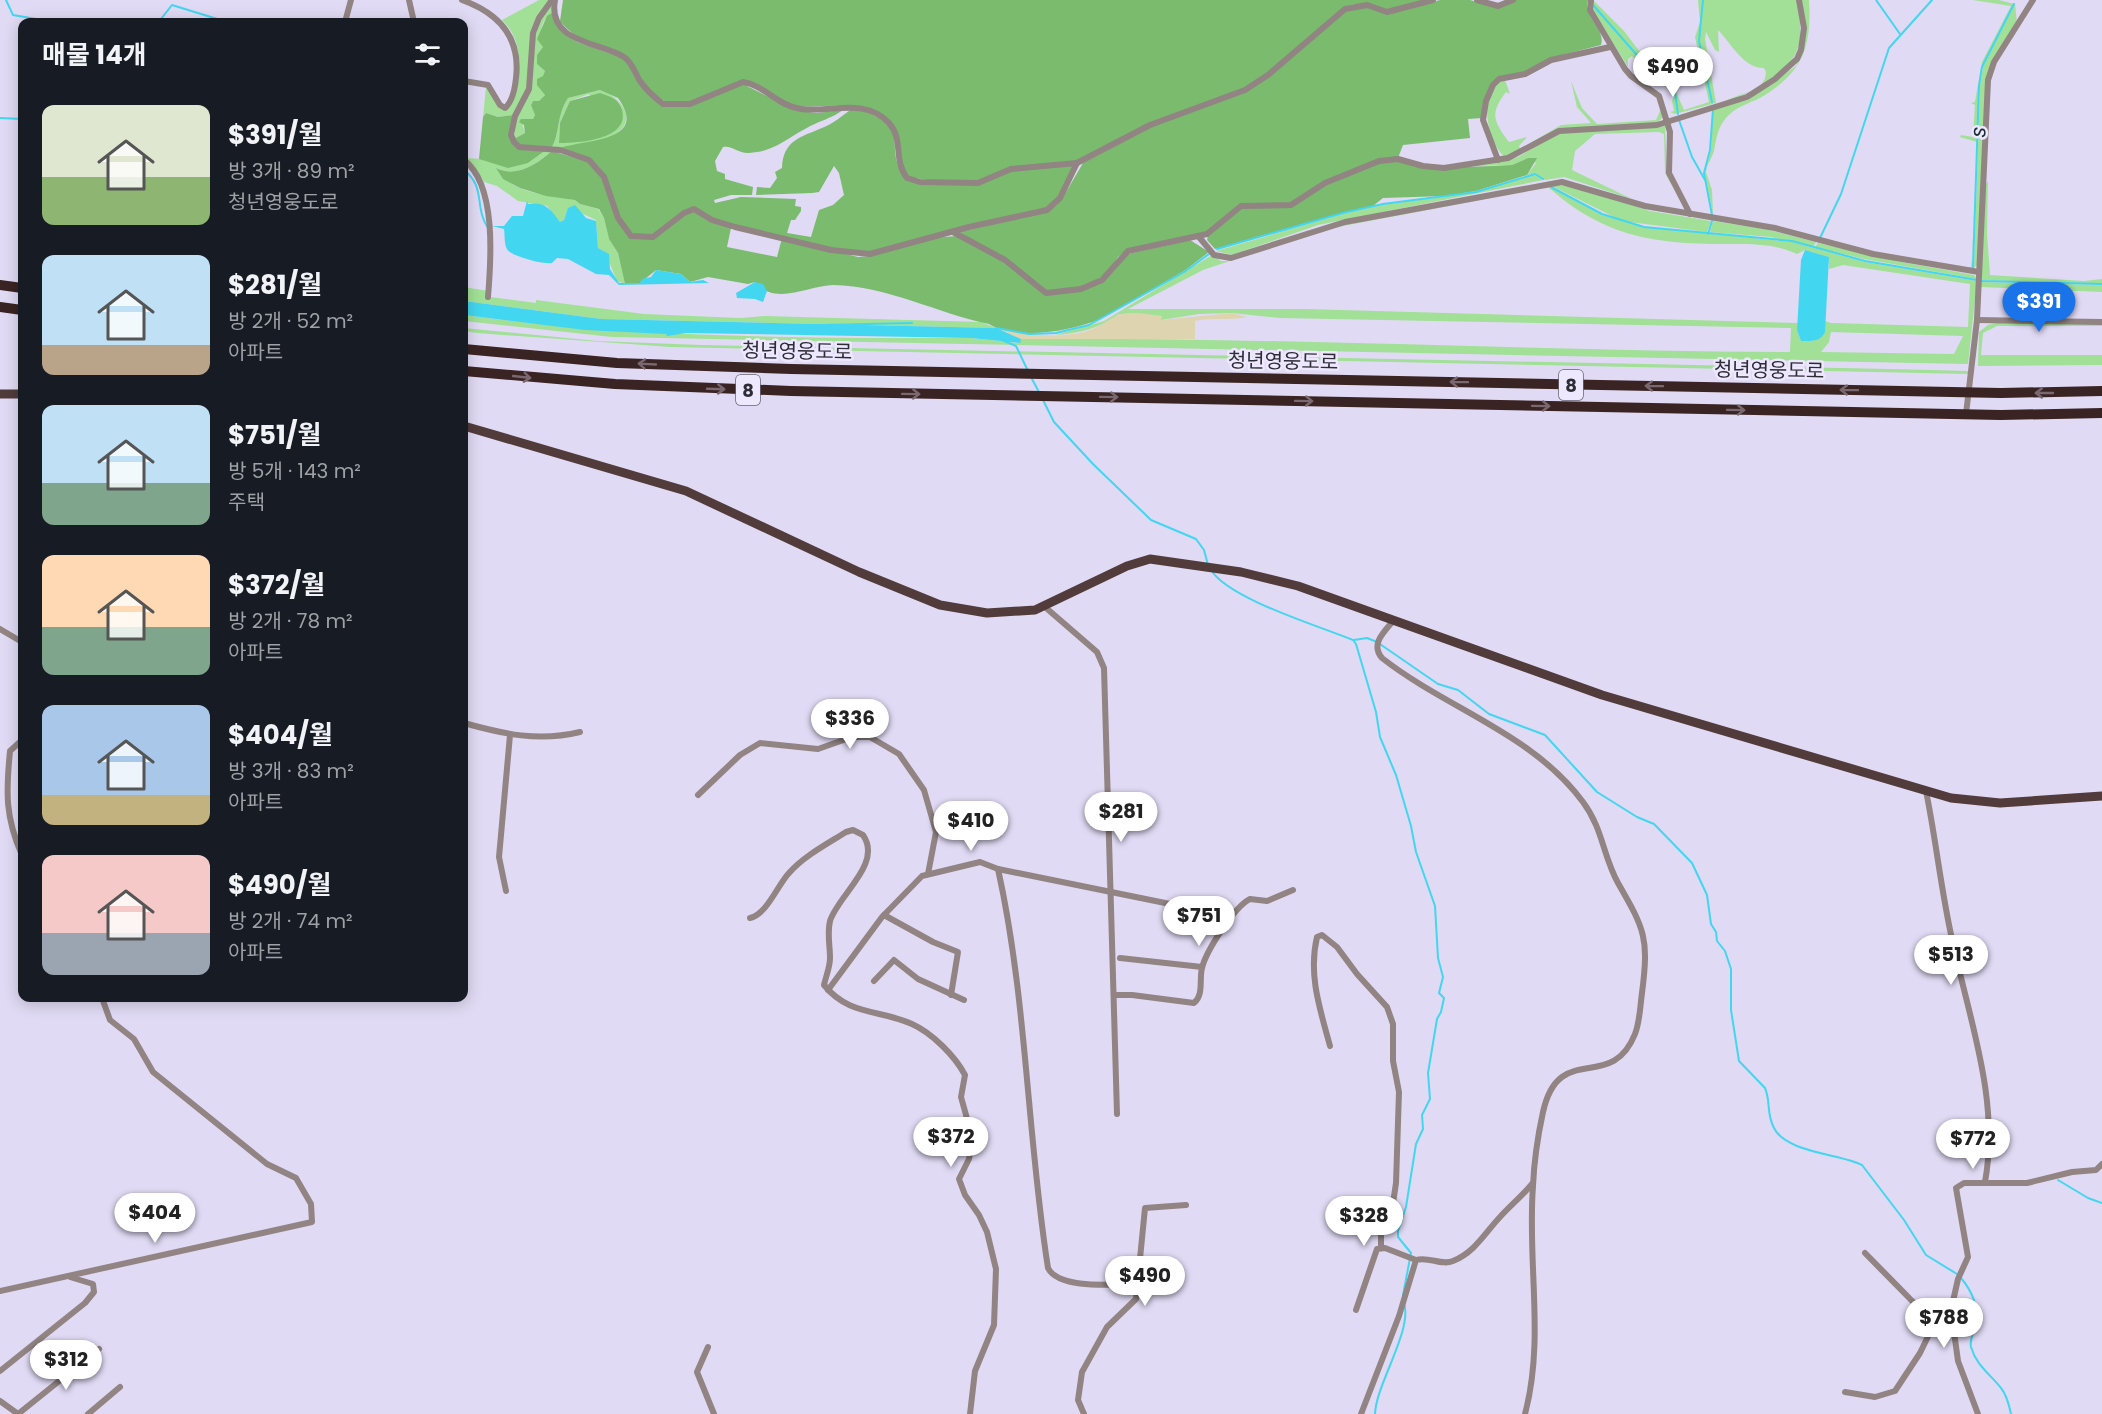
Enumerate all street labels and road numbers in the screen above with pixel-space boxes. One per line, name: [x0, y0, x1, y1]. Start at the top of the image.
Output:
street label: 청년영웅도로: [742, 336, 852, 366]
street label: 청년영웅도로: [1228, 346, 1338, 376]
street label: 청년영웅도로: [1714, 355, 1824, 385]
road number: 8: [1559, 370, 1583, 400]
road number: 8: [736, 375, 760, 405]

